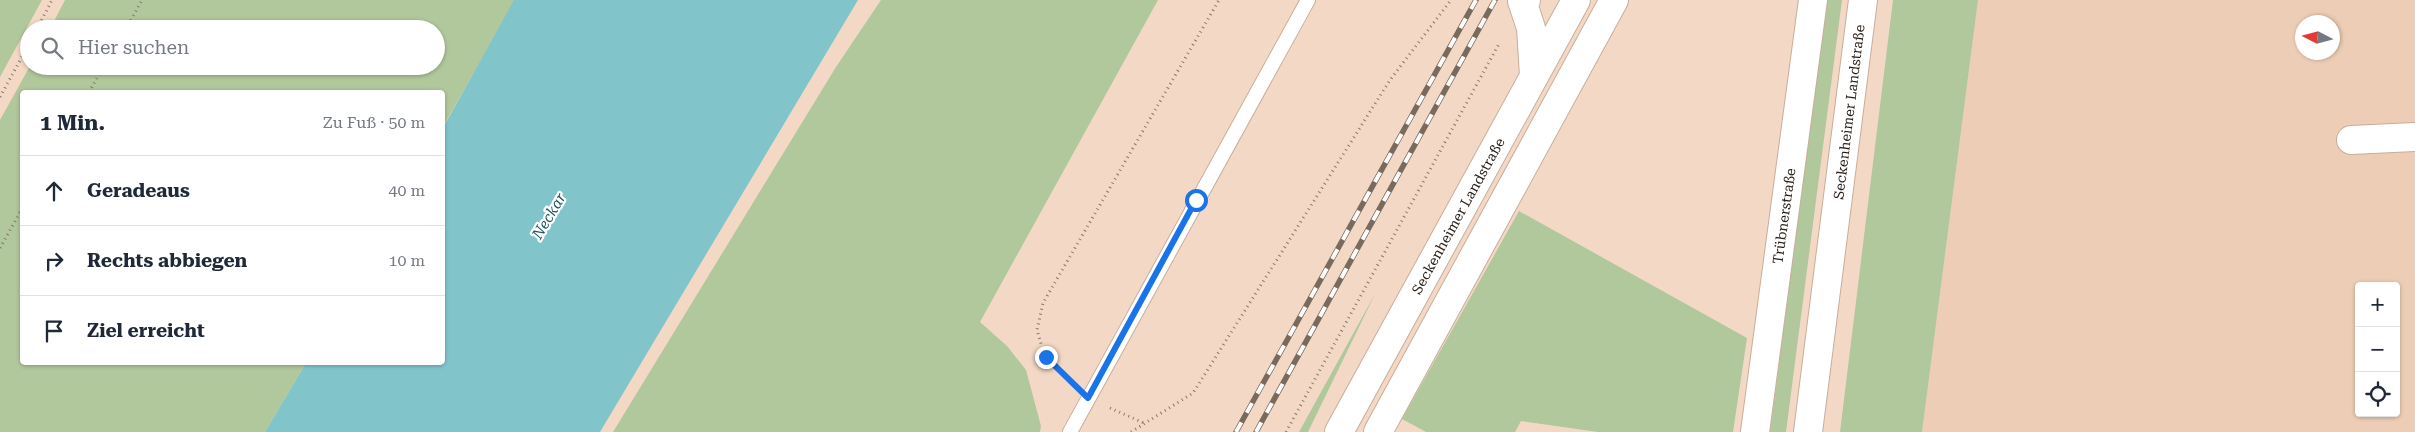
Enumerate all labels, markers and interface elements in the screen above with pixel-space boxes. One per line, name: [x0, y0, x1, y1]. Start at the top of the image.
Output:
north arrow: [2295, 15, 2340, 60]
search box: [20, 20, 445, 75]
street label: Seckenheimer Landstraße: [1830, 23, 1868, 200]
icon: search: [38, 34, 66, 62]
text: Hier suchen: [78, 36, 189, 59]
text: 1 Min.: [40, 111, 105, 135]
text: Zu Fuß · 50 m: [323, 113, 425, 132]
street label: Seckenheimer Landstraße: [1408, 135, 1508, 297]
street label: Trübnerstraße: [1769, 167, 1799, 265]
icon: ahead: [40, 177, 68, 205]
text: Geradeaus: [87, 179, 190, 202]
text: 40 m: [388, 181, 425, 200]
water label: Neckar: [528, 189, 570, 243]
route start: [1185, 189, 1208, 212]
icon: right: [40, 247, 68, 275]
text: Rechts abbiegen: [87, 249, 247, 272]
text: 10 m: [388, 251, 425, 270]
map controls: [2355, 282, 2400, 417]
button: +: [2355, 282, 2400, 327]
icon: arrive: [40, 317, 68, 345]
text: Ziel erreicht: [87, 319, 205, 342]
button: −: [2355, 327, 2400, 372]
route end: [1035, 346, 1058, 369]
button: locate: [2355, 372, 2400, 417]

